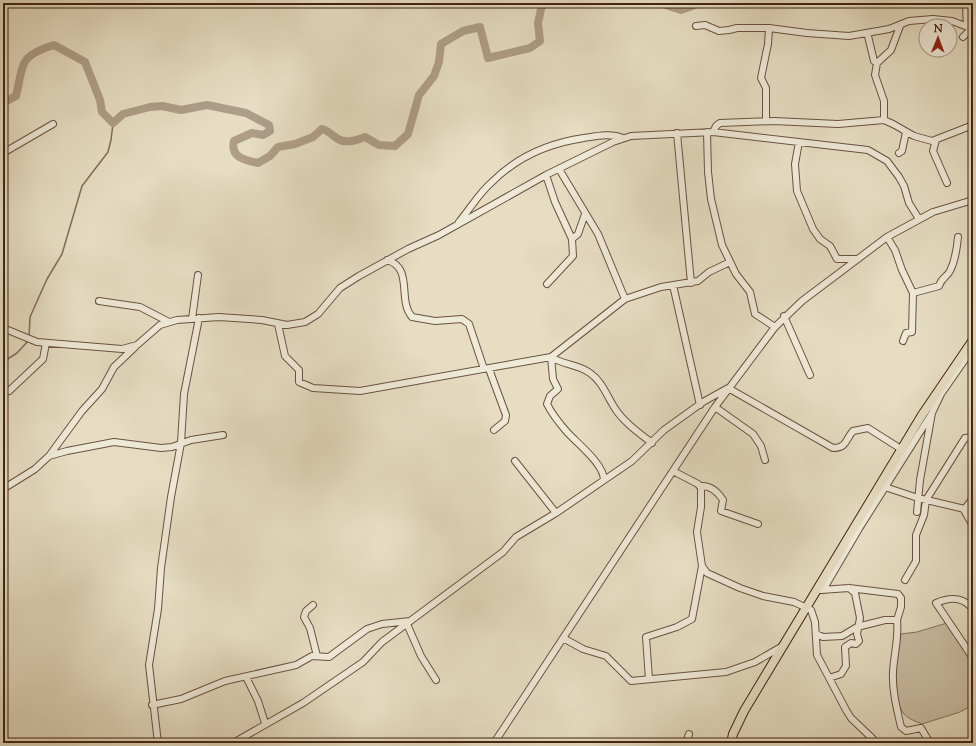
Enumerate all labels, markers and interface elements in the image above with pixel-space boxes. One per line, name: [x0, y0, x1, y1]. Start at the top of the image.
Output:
north arrow: [918, 18, 958, 58]
text: N: [933, 21, 943, 37]

